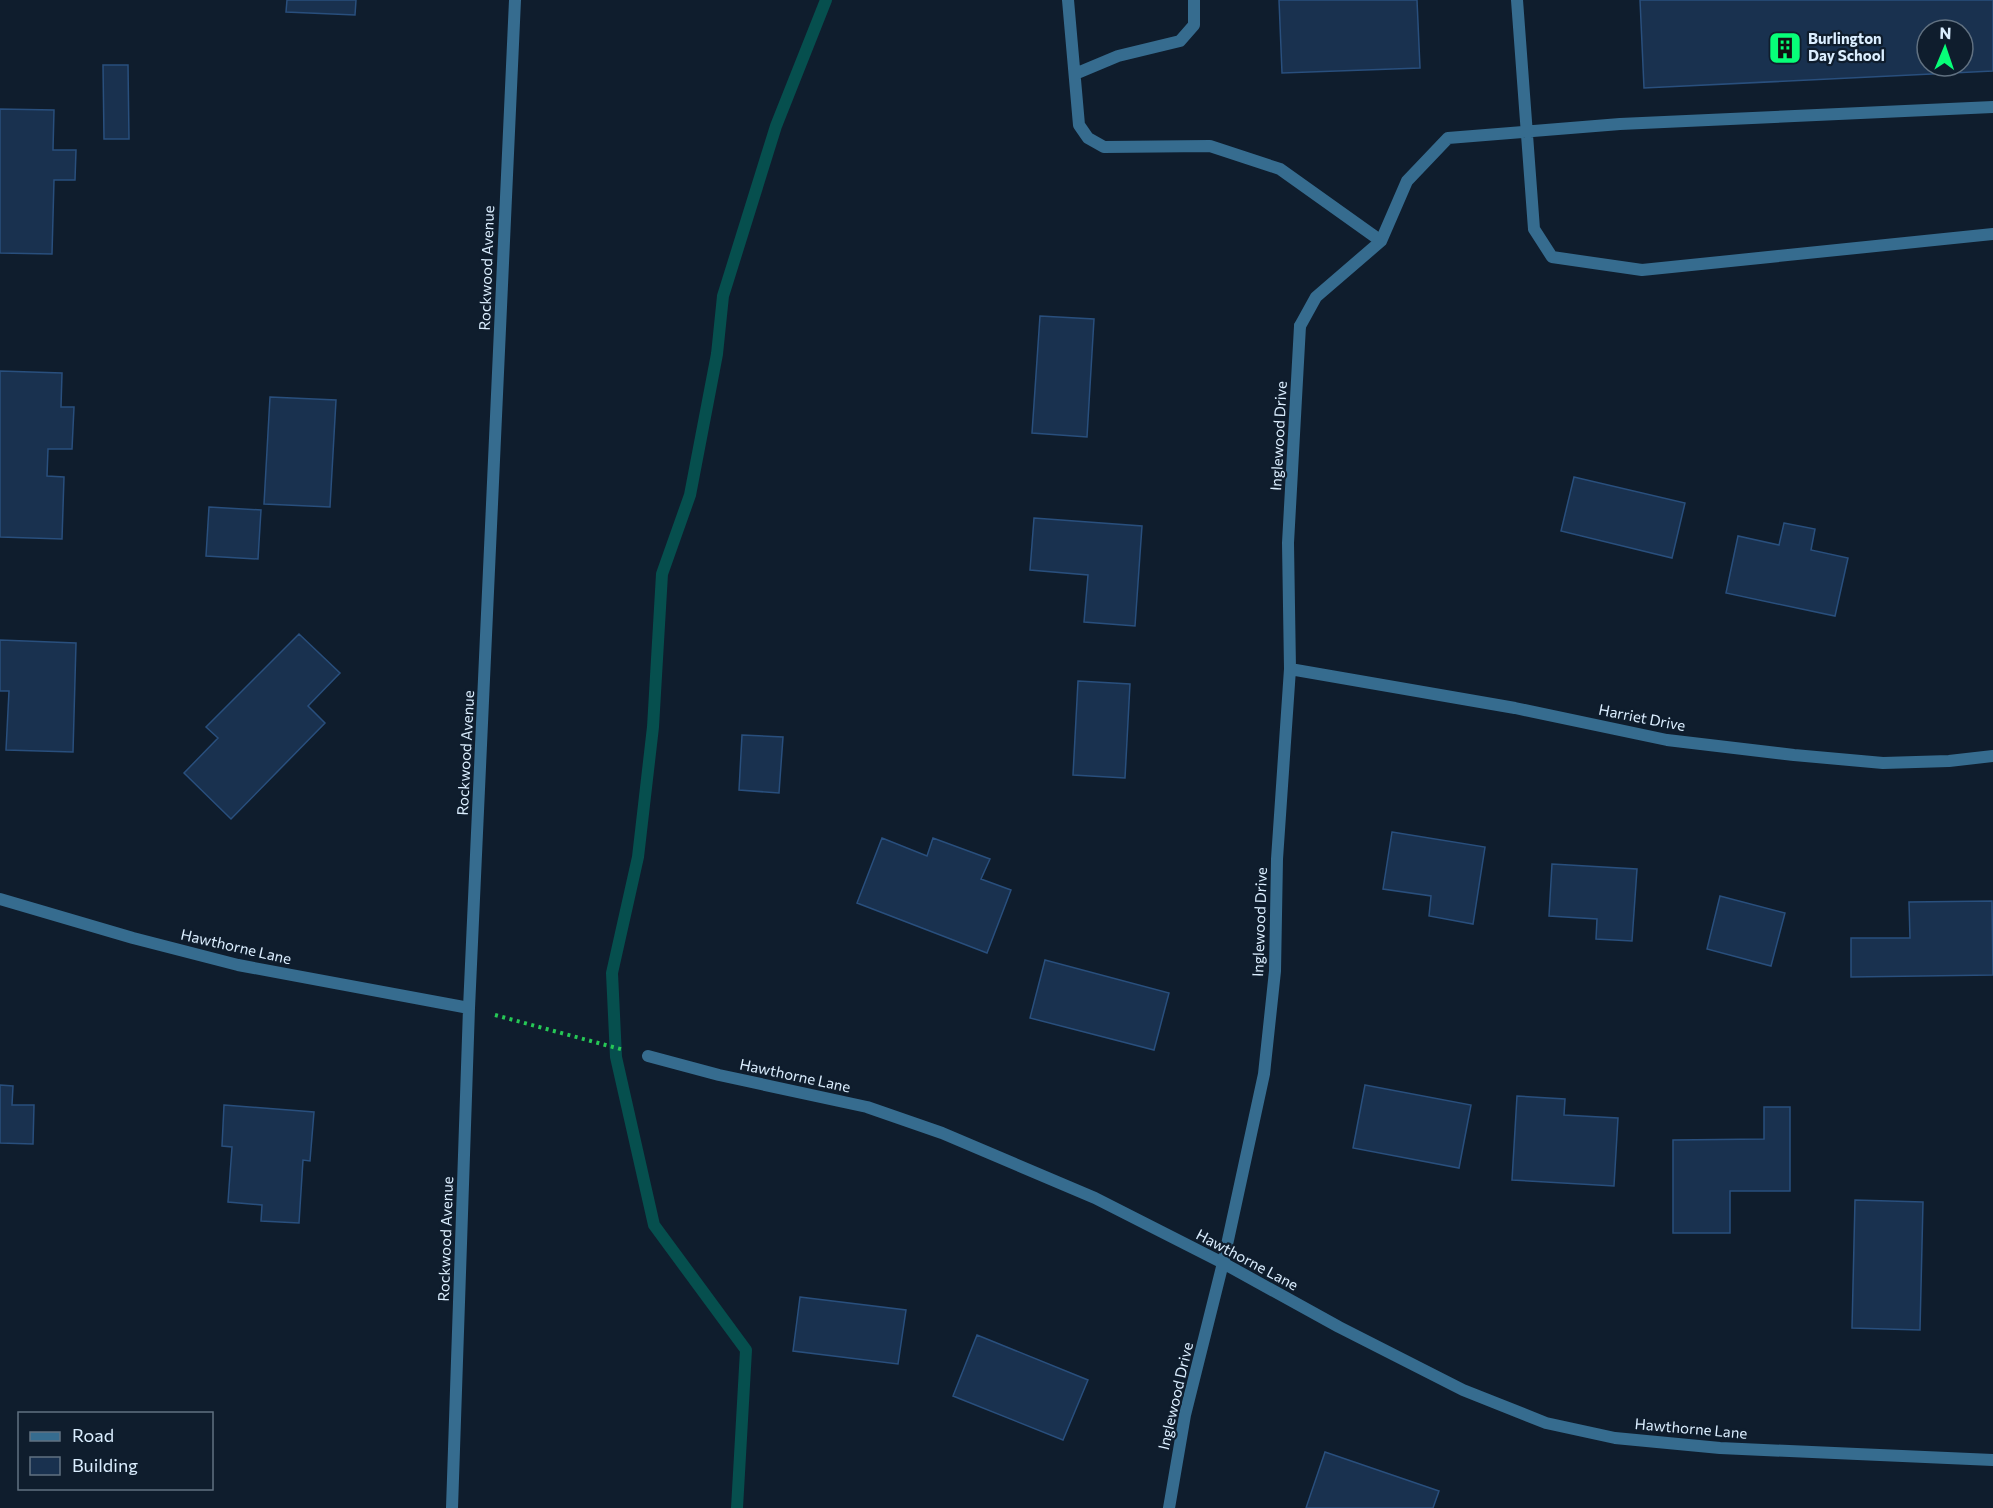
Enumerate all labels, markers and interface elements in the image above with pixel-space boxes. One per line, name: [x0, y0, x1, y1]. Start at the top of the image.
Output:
north arrow: [1915, 18, 1975, 78]
text: N: [1939, 23, 1952, 42]
place label: Burlington Day School: [1808, 29, 1885, 64]
building icon: Burlington Day School: [1767, 30, 1803, 66]
street label: Rockwood Avenue: [475, 205, 497, 331]
street label: Inglewood Drive: [1266, 381, 1290, 491]
street label: Rockwood Avenue: [453, 690, 477, 816]
street label: Harriet Drive: [1597, 700, 1687, 734]
street label: Inglewood Drive: [1248, 867, 1270, 977]
street label: Hawthorne Lane: [179, 925, 293, 968]
street label: Hawthorne Lane: [738, 1054, 852, 1096]
street label: Rockwood Avenue: [434, 1176, 456, 1302]
street label: Hawthorne Lane: [1193, 1225, 1302, 1294]
street label: Inglewood Drive: [1154, 1340, 1196, 1451]
legend: [18, 1412, 213, 1490]
street label: Hawthorne Lane: [1634, 1414, 1748, 1442]
text: Road: [72, 1424, 114, 1446]
text: Building: [72, 1454, 138, 1476]

